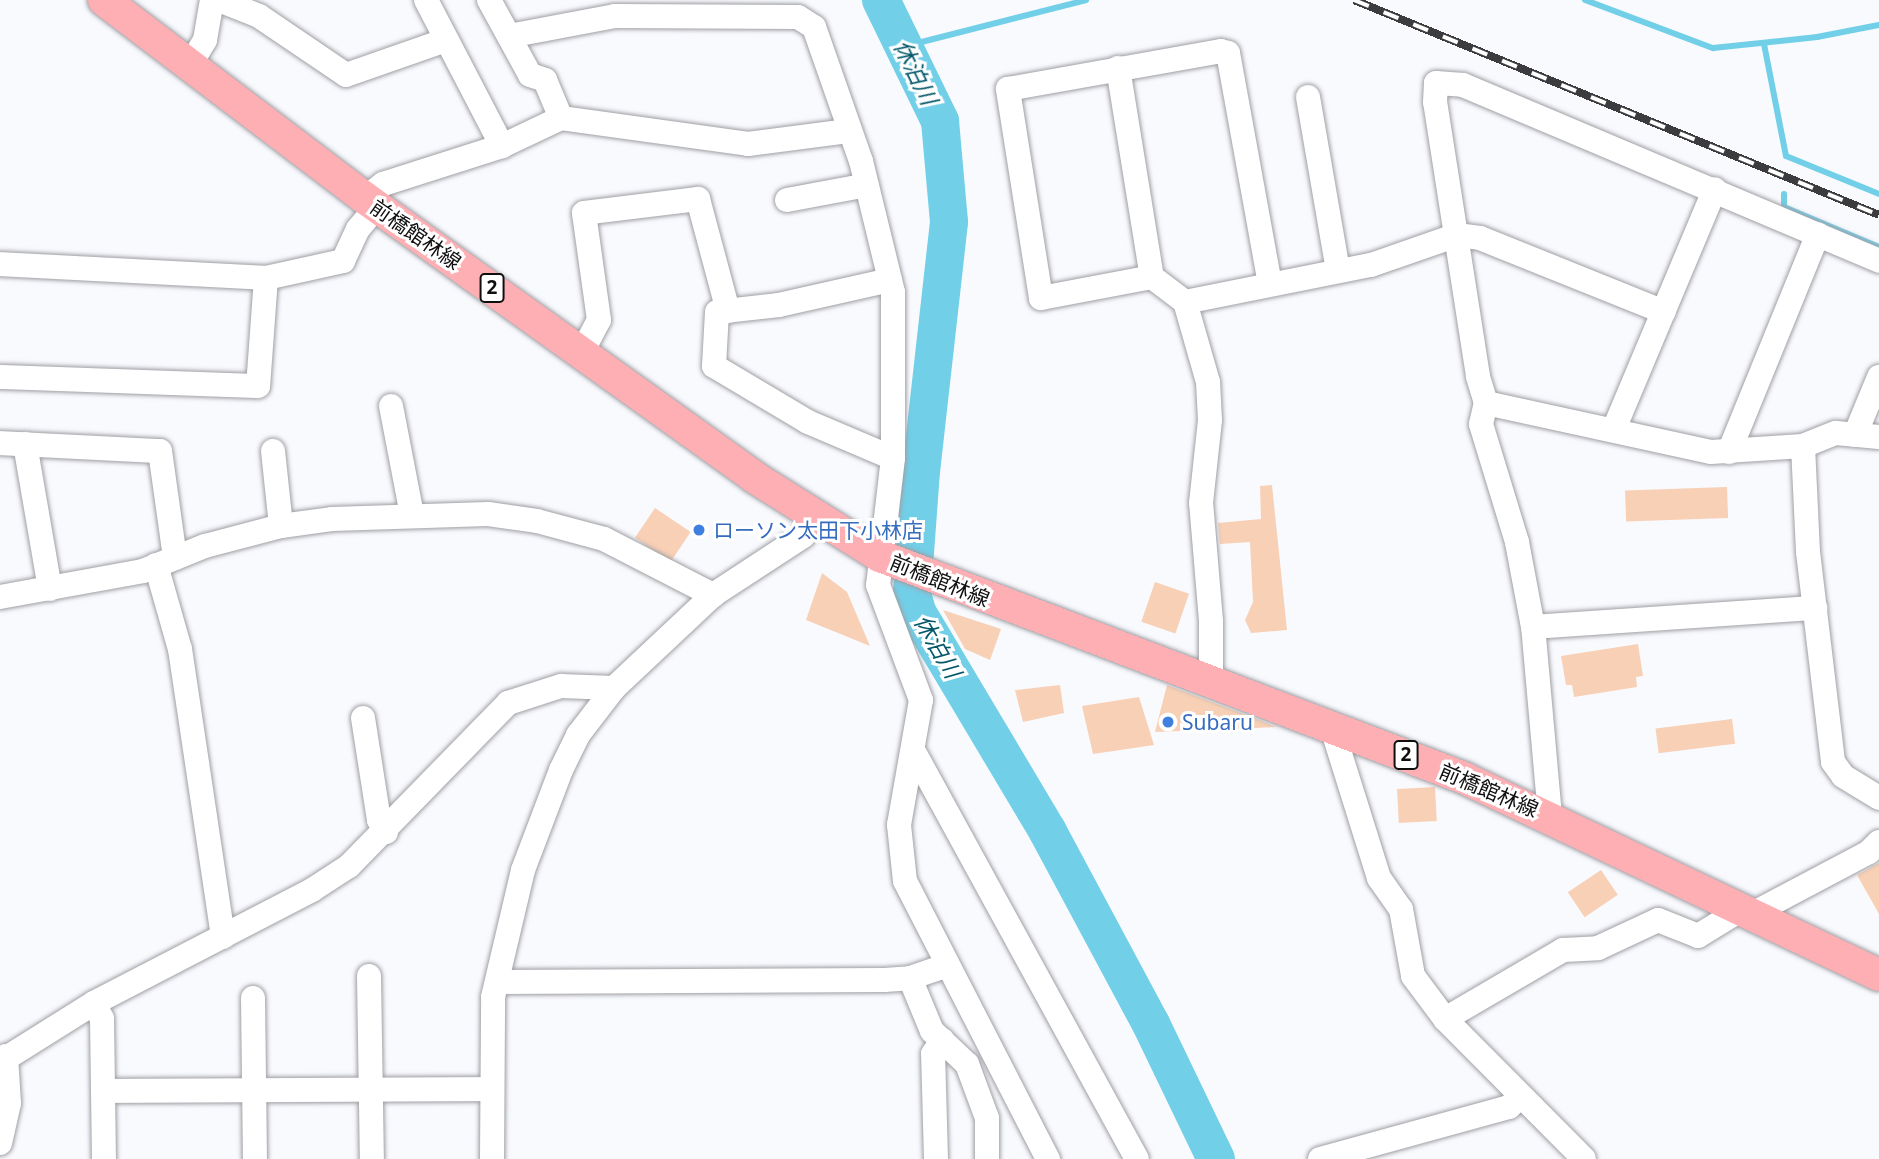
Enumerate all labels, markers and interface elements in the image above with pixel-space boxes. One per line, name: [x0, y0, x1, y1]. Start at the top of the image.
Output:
water label: 休泊川: [888, 35, 944, 109]
street label: 前橋館林線: [366, 194, 466, 274]
road number: 2: [478, 272, 506, 304]
place label: ローソン太田下小林店: [713, 517, 923, 543]
marker: ローソン太田下小林店: [691, 522, 707, 538]
street label: 前橋館林線: [887, 549, 993, 611]
water label: 休泊川: [909, 609, 967, 683]
place label: Subaru: [1182, 709, 1253, 735]
marker: Subaru: [1160, 714, 1176, 730]
road number: 2: [1392, 740, 1420, 770]
street label: 前橋館林線: [1436, 758, 1542, 822]

